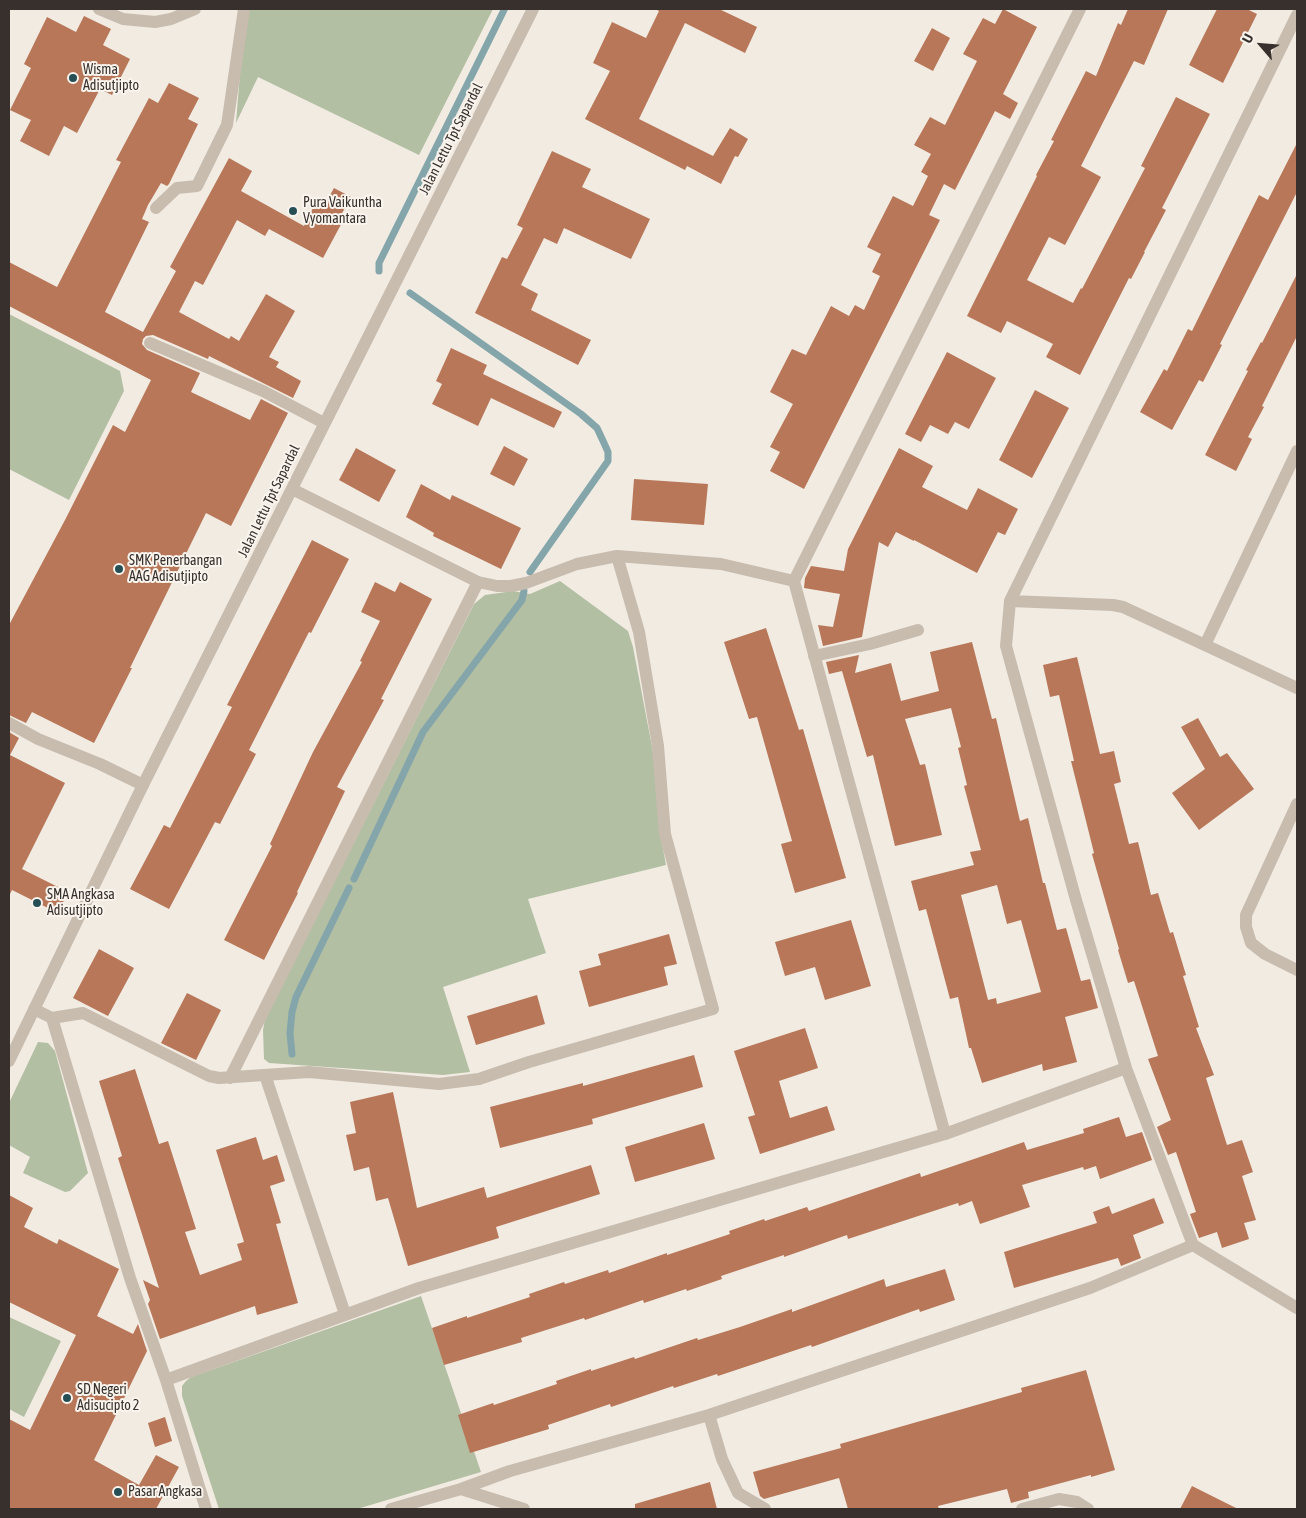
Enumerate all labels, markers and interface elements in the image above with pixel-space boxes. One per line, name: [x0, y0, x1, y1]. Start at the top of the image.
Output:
north arrow: [1236, 20, 1286, 70]
text: U: [1239, 31, 1257, 46]
place label: Wisma Adisutjipto: [83, 62, 139, 94]
marker: Wisma Adisutjipto: [67, 72, 79, 84]
street label: Jalan Lettu Tpt Sapardal: [416, 80, 486, 198]
place label: Pura Vaikuntha Vyomantara: [303, 195, 382, 228]
marker: Pura Vaikuntha Vyomantara: [287, 205, 299, 217]
street label: Jalan Lettu Tpt Sapardal: [235, 442, 303, 560]
place label: SMK Penerbangan AAG Adisutjipto: [129, 553, 222, 586]
marker: SMK Penerbangan AAG Adisutjipto: [113, 563, 125, 575]
place label: SMA Angkasa Adisutjipto: [47, 887, 115, 920]
marker: SMA Angkasa Adisutjipto: [31, 897, 43, 909]
place label: SD Negeri Adisucipto 2: [77, 1382, 139, 1414]
marker: SD Negeri Adisucipto 2: [61, 1392, 73, 1404]
place label: Pasar Angkasa: [128, 1484, 202, 1500]
marker: Pasar Angkasa: [112, 1486, 124, 1498]

